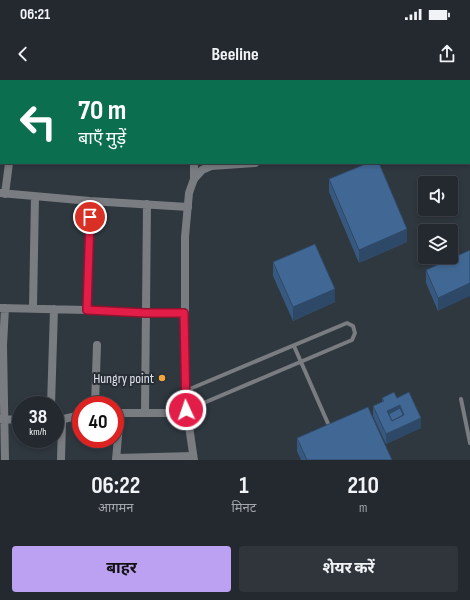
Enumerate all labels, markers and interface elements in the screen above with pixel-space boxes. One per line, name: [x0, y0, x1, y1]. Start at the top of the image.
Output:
text: 06:21: [20, 5, 50, 24]
icon: back: [12, 43, 34, 65]
icon: share: [436, 43, 458, 65]
text: Beeline: [211, 44, 259, 65]
text: 70 m: [78, 94, 126, 127]
icon: left: [12, 96, 64, 148]
text: बाएँ मुड़ें: [78, 128, 126, 149]
map controls: [418, 176, 458, 264]
button: sound: [418, 176, 458, 216]
pin: [73, 200, 107, 234]
icon: arrive: [79, 206, 101, 228]
button: layers: [418, 224, 458, 264]
place label: Hungry point: [93, 370, 154, 387]
marker: Hungry point: [157, 373, 167, 383]
position arrow: [165, 389, 207, 431]
speed limit sign: 40: [72, 396, 124, 448]
text: 38: [29, 405, 47, 429]
text: km/h: [29, 426, 47, 438]
text: 06:22: [91, 471, 140, 500]
text: 1: [239, 471, 249, 500]
text: 210: [347, 471, 379, 500]
text: आगमन: [98, 500, 134, 516]
text: मिनट: [231, 500, 256, 516]
text: m: [359, 500, 367, 516]
button: बाहर: [12, 546, 231, 592]
button: शेयर करें: [239, 546, 458, 592]

